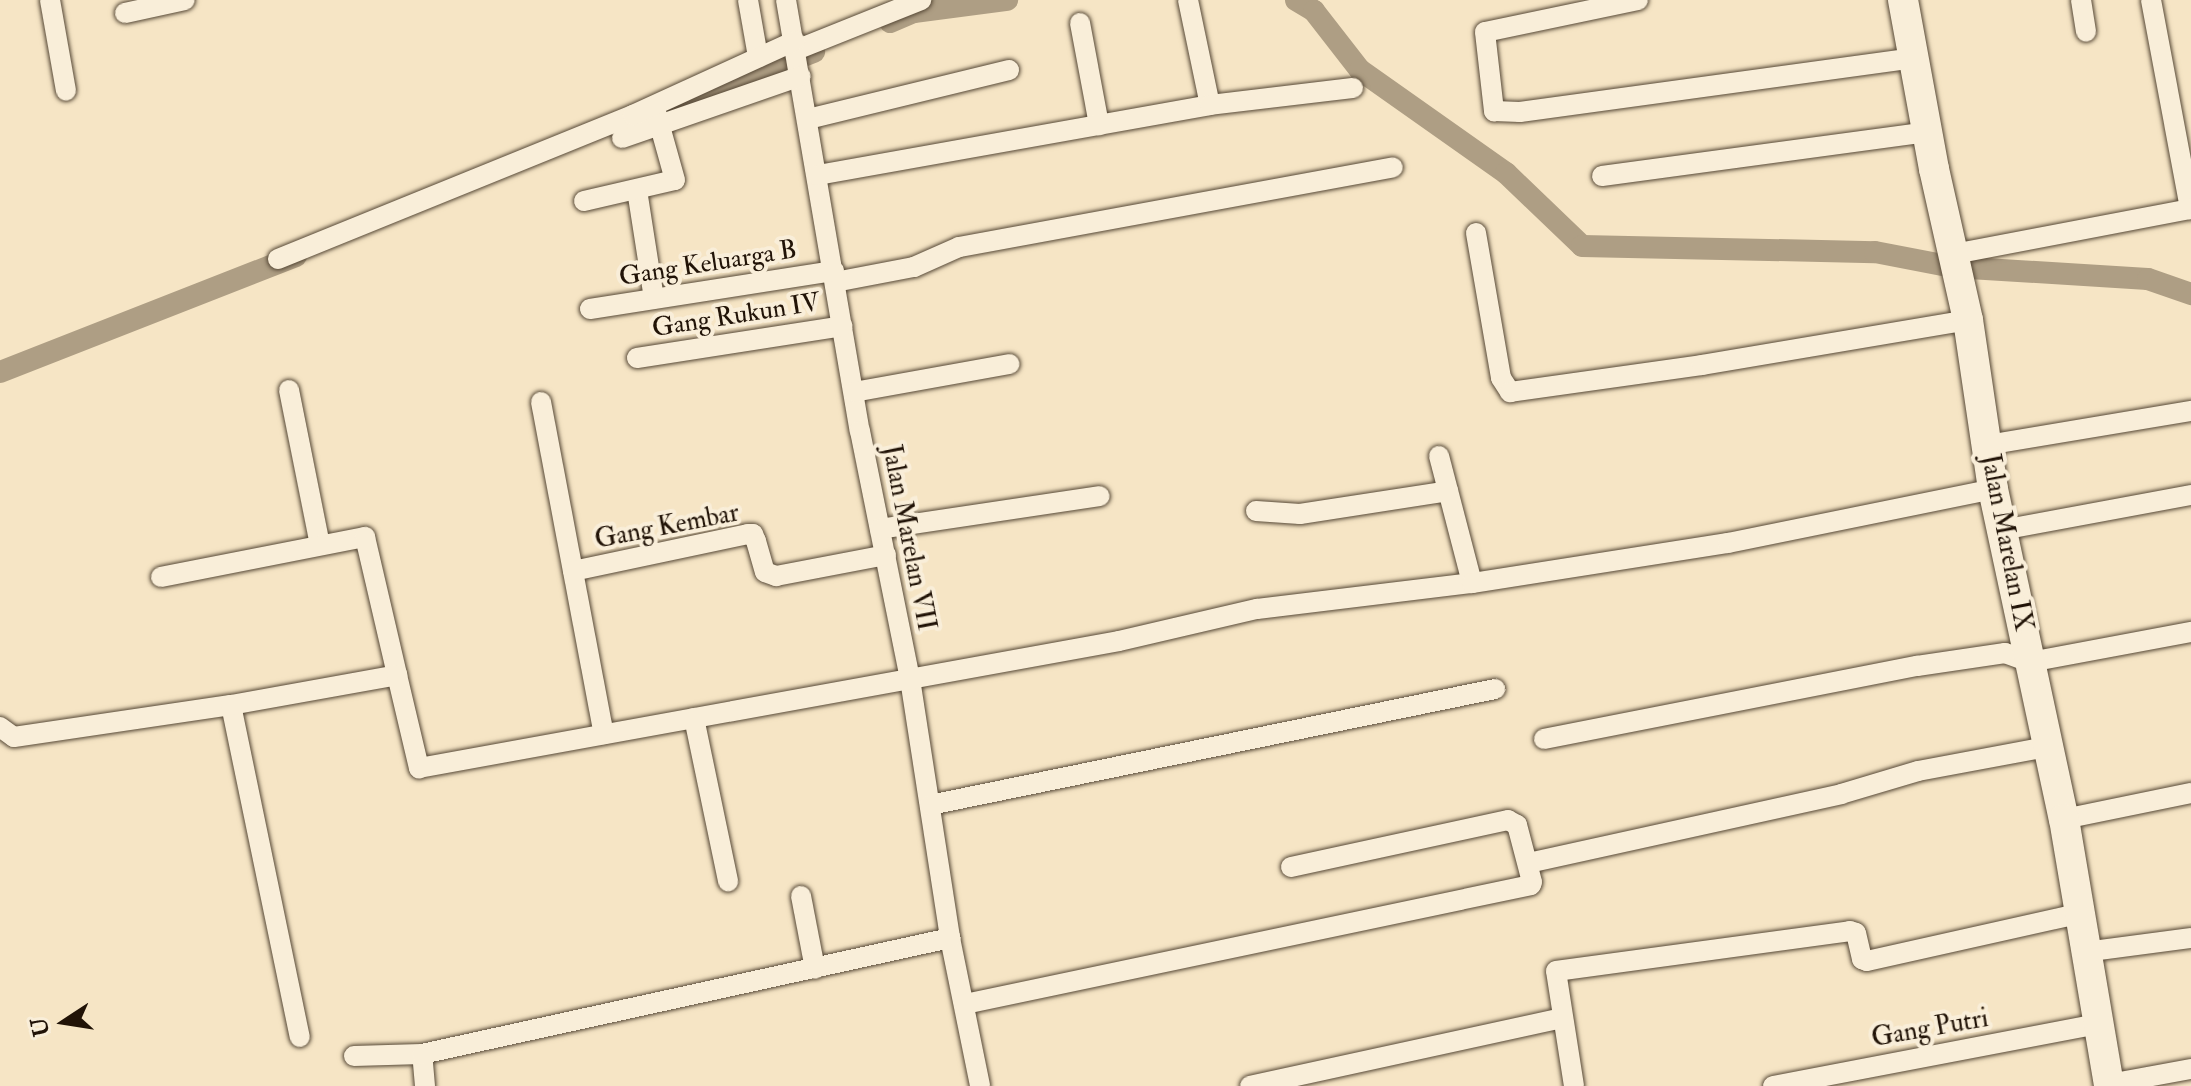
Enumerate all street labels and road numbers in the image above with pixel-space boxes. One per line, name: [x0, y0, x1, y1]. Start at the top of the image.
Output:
street label: Gang Keluarga B: [617, 235, 799, 293]
street label: Gang Rukun IV: [650, 287, 822, 345]
street label: Jalan Marelan VII: [875, 442, 941, 634]
street label: Jalan Marelan IX: [1974, 452, 2038, 634]
street label: Gang Kembar: [592, 498, 742, 556]
street label: Gang Putri: [1869, 1003, 1991, 1055]

